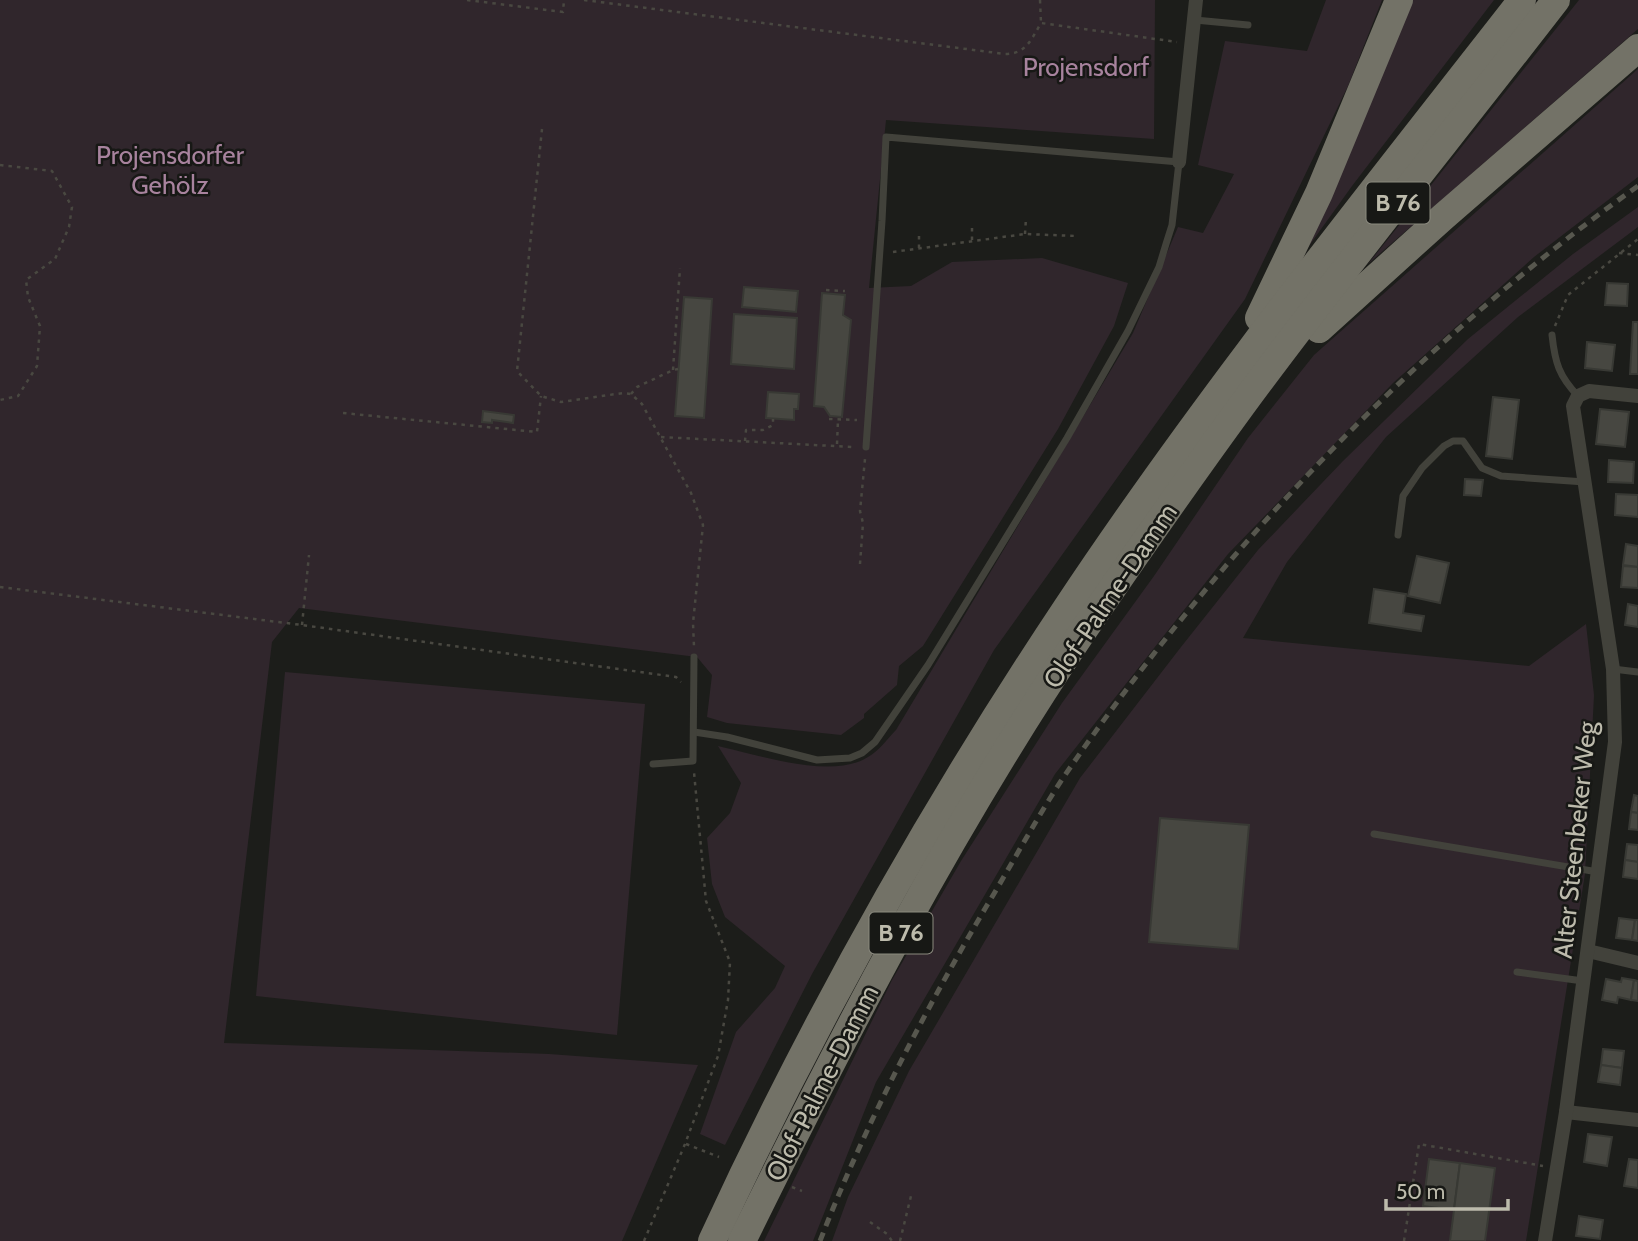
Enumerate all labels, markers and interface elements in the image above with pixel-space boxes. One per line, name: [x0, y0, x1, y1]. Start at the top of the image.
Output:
park label: Projensdorf: [1023, 51, 1150, 83]
park label: Projensdorfer Gehölz: [96, 139, 245, 201]
road number: B 76: [1366, 182, 1430, 224]
street label: Olof-Palme-Damm: [1036, 497, 1184, 695]
street label: Alter Steenbeker Weg: [1547, 719, 1603, 960]
road number: B 76: [870, 912, 932, 953]
street label: Olof-Palme-Damm: [759, 979, 885, 1187]
scale bar: [1386, 1168, 1508, 1212]
text: 50 m: [1396, 1179, 1445, 1204]

